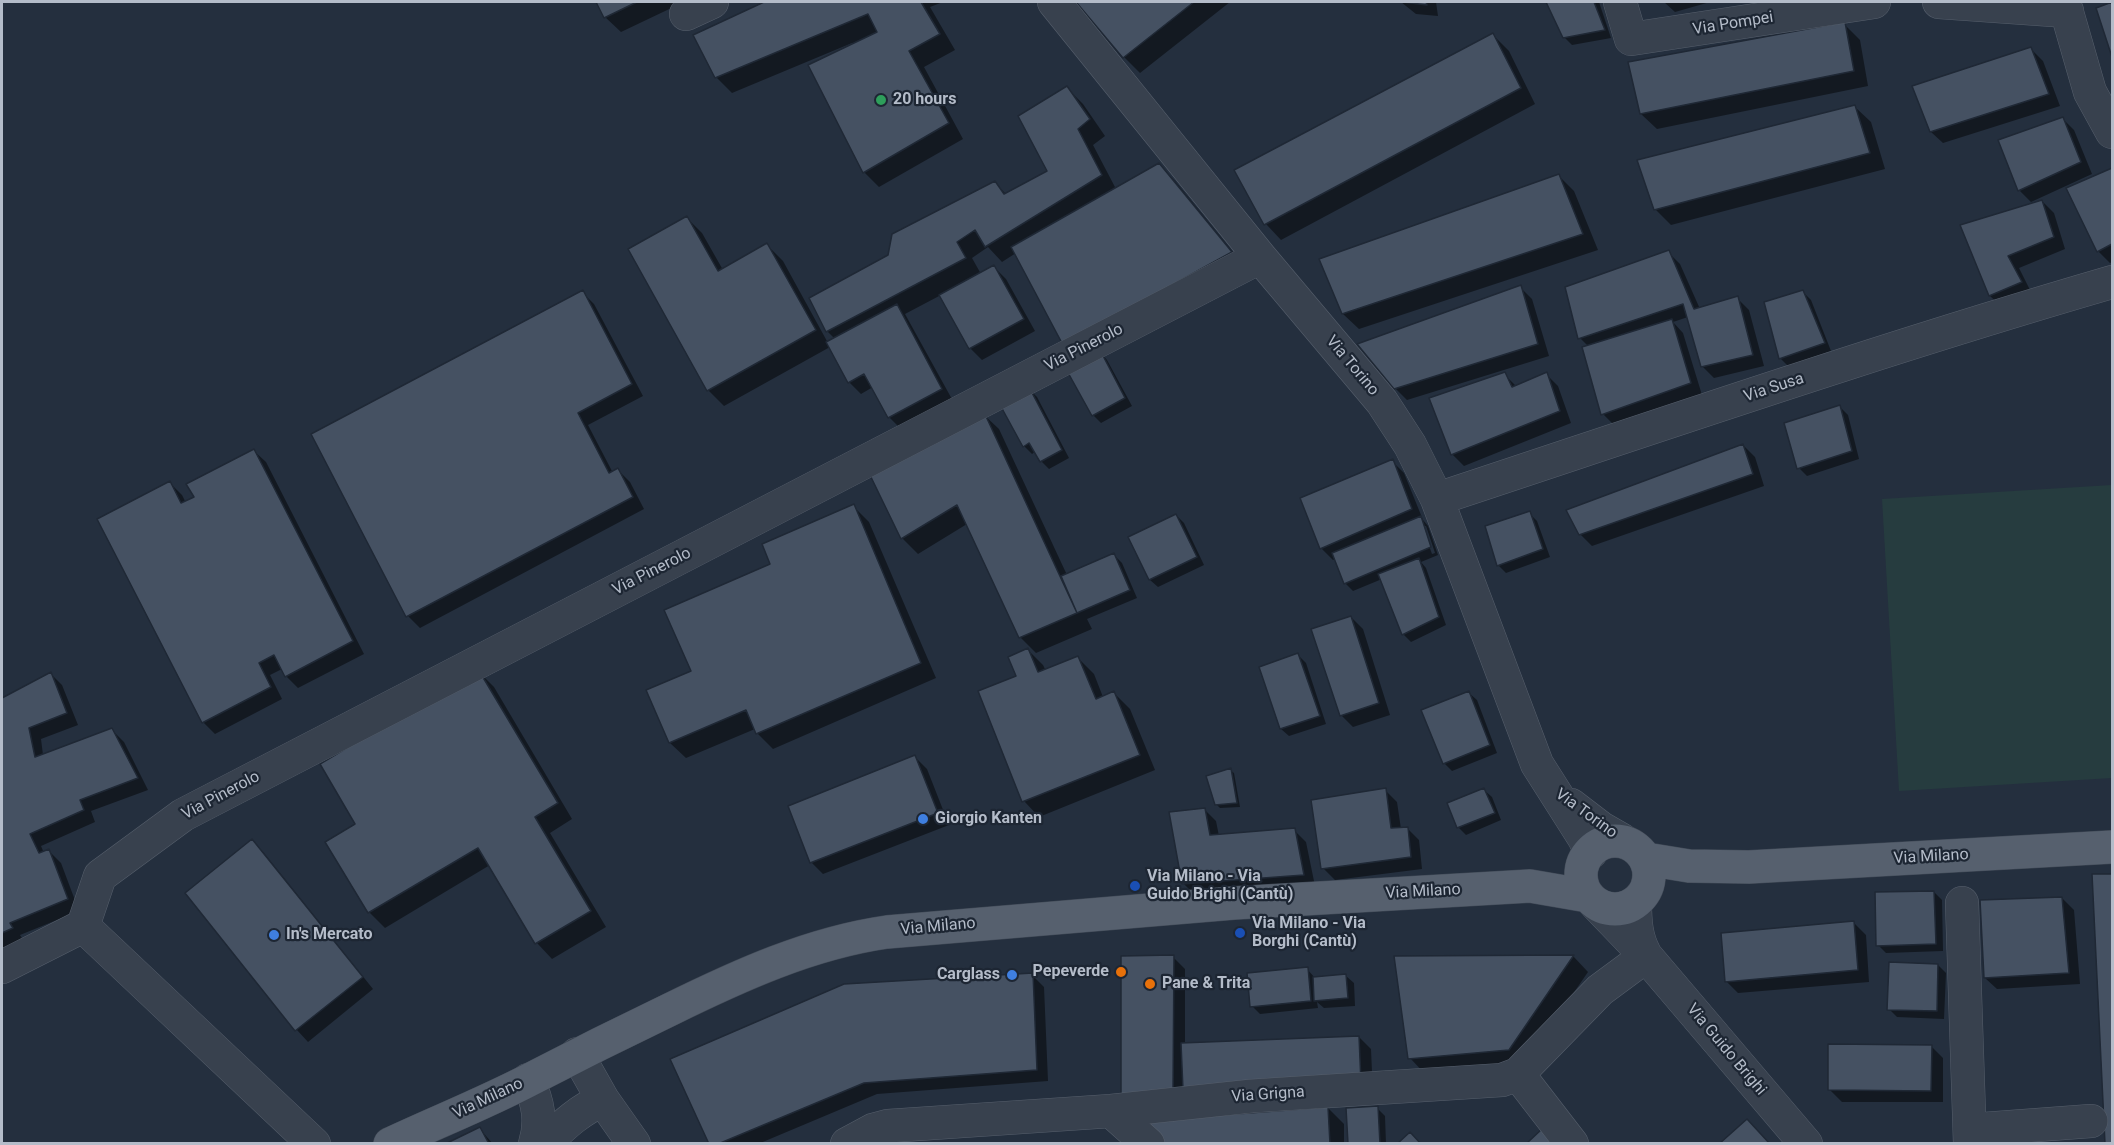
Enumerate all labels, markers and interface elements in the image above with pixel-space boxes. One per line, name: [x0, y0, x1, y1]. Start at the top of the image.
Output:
street label: Via Pompei: [1691, 8, 1775, 40]
place label: 20 hours: [893, 90, 956, 110]
marker: 20 hours: [874, 93, 888, 107]
street label: Via Pinerolo: [1042, 320, 1126, 376]
street label: Via Torino: [1322, 332, 1382, 400]
street label: Via Susa: [1742, 369, 1806, 407]
street label: Via Pinerolo: [610, 544, 694, 600]
street label: Via Pinerolo: [179, 767, 263, 825]
street label: Via Torino: [1551, 785, 1621, 843]
place label: Giorgio Kanten: [935, 809, 1042, 829]
marker: Giorgio Kanten: [916, 812, 930, 826]
street label: Via Milano: [1893, 845, 1969, 869]
place label: Via Milano - Via Guido Brighi (Cantù): [1147, 867, 1293, 905]
marker: Via Milano - Via Guido Brighi (Cantù): [1128, 879, 1142, 893]
street label: Via Milano: [1385, 880, 1461, 904]
street label: Via Milano: [900, 914, 976, 940]
place label: Via Milano - Via Borghi (Cantù): [1252, 914, 1366, 952]
place label: In's Mercato: [286, 925, 373, 945]
marker: Via Milano - Via Borghi (Cantù): [1233, 926, 1247, 940]
marker: In's Mercato: [267, 928, 281, 942]
place label: Pepeverde: [1033, 962, 1109, 982]
place label: Carglass: [937, 965, 1000, 985]
marker: Pepeverde: [1114, 965, 1128, 979]
marker: Carglass: [1005, 968, 1019, 982]
place label: Pane & Trita: [1162, 974, 1250, 994]
marker: Pane & Trita: [1143, 977, 1157, 991]
street label: Via Guido Brighi: [1682, 1000, 1770, 1100]
street label: Via Milano: [450, 1074, 526, 1124]
street label: Via Grigna: [1231, 1083, 1305, 1107]

